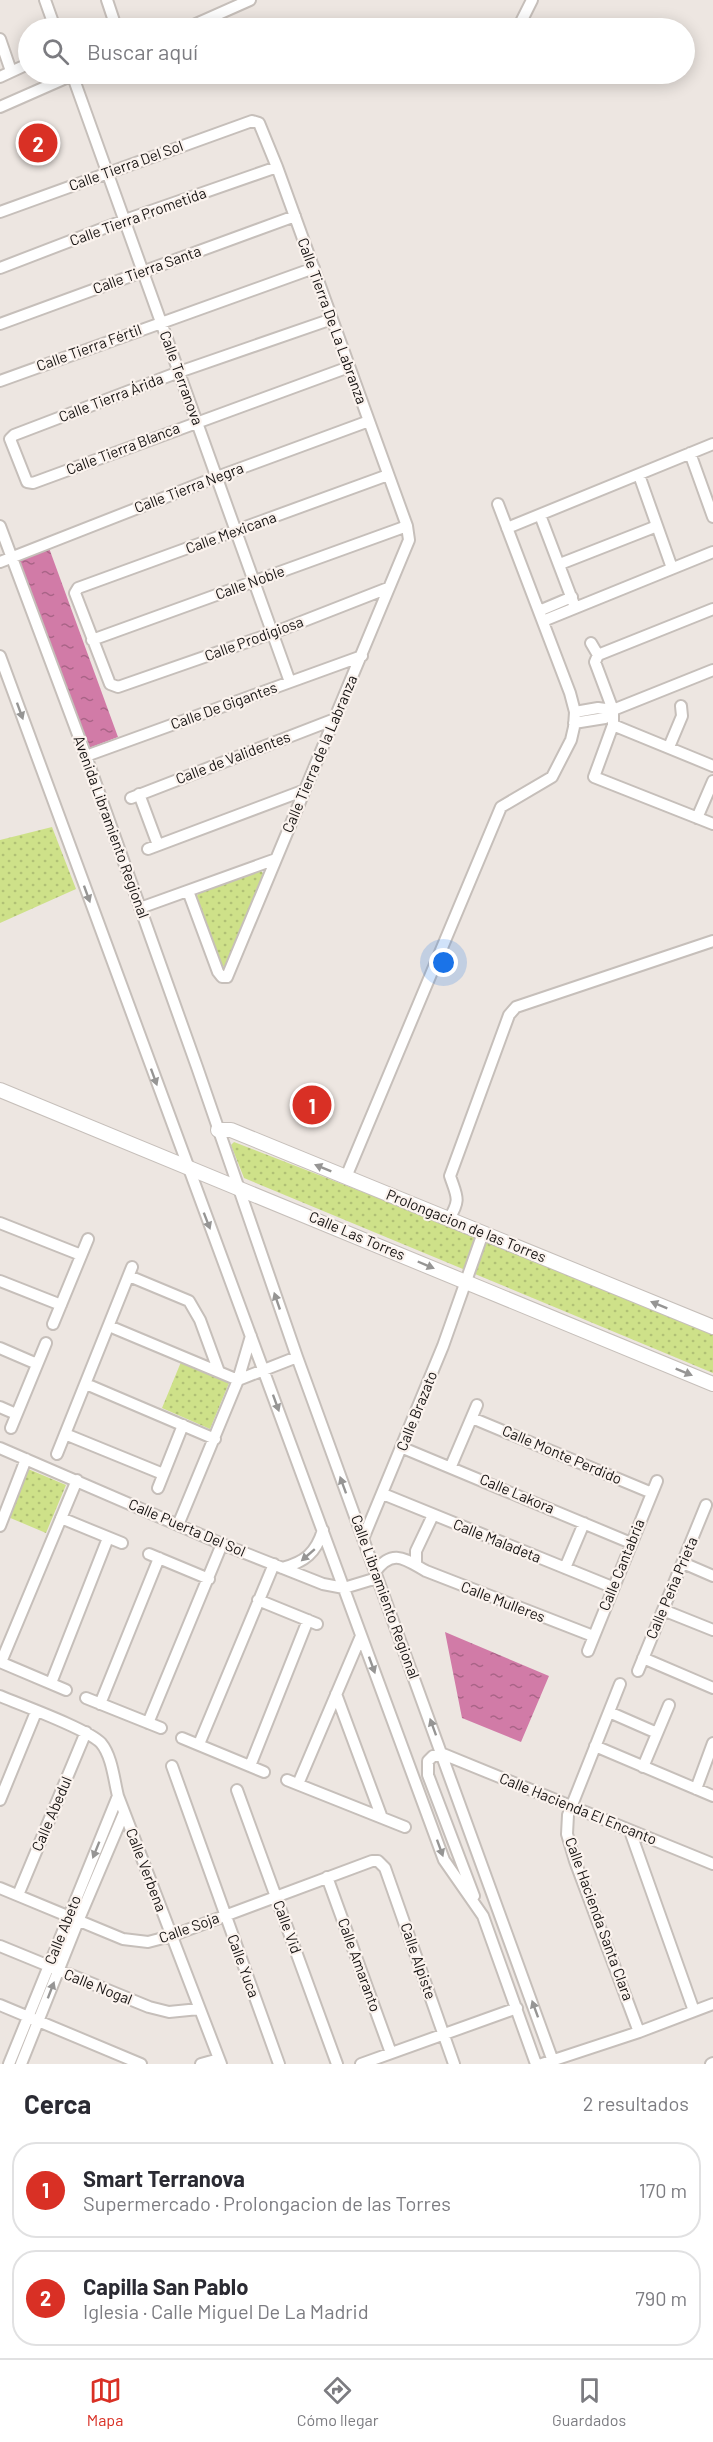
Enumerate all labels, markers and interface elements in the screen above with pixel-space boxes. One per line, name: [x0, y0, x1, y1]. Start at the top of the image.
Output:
search box: [18, 18, 695, 84]
icon: search: [39, 35, 72, 68]
text: Buscar aquí: [87, 38, 198, 64]
pin: 2: [18, 120, 57, 166]
street label: Calle Tierra Del Sol: [66, 136, 185, 194]
street label: Calle Tierra Prometida: [67, 183, 208, 249]
street label: Calle Tierra De La Labranza: [294, 235, 371, 406]
street label: Calle Tierra Santa: [90, 241, 203, 297]
street label: Calle Tierra Fértil: [34, 320, 144, 374]
street label: Calle Terranova: [157, 328, 207, 427]
street label: Calle Tierra Árida: [56, 369, 165, 425]
street label: Calle Tierra Blanca: [63, 418, 182, 478]
street label: Calle Tierra Negra: [131, 458, 246, 516]
street label: Calle Mexicana: [183, 507, 279, 557]
street label: Calle Noble: [213, 561, 287, 603]
street label: Calle Prodigiosa: [202, 612, 306, 664]
street label: Calle Tierra de la Labranza: [278, 672, 360, 835]
street label: Calle De Gigantes: [168, 677, 279, 733]
one-way arrow: [15, 702, 25, 720]
street label: Calle de Validentes: [173, 727, 293, 787]
street label: Avenida Libramiento Regional: [70, 733, 153, 920]
one-way arrow: [83, 885, 92, 903]
your location: [429, 948, 458, 977]
one-way arrow: [150, 1068, 159, 1086]
pin: 1: [292, 1082, 332, 1128]
one-way arrow: [314, 1163, 332, 1172]
street label: Prolongacion de las Torres: [384, 1185, 549, 1265]
street label: Calle Las Torres: [307, 1207, 408, 1263]
one-way arrow: [203, 1212, 213, 1230]
one-way arrow: [417, 1261, 435, 1270]
one-way arrow: [272, 1292, 282, 1310]
one-way arrow: [650, 1300, 668, 1309]
street label: Calle Brazato: [392, 1368, 440, 1453]
one-way arrow: [675, 1368, 693, 1377]
one-way arrow: [272, 1394, 281, 1412]
street label: Calle Monte Perdido: [500, 1421, 625, 1487]
street label: Calle Lakora: [477, 1469, 557, 1517]
one-way arrow: [338, 1476, 348, 1494]
street label: Calle Puerta Del Sol: [126, 1494, 249, 1560]
street label: Calle Libramiento Regional: [348, 1512, 424, 1681]
street label: Calle Maladeta: [451, 1514, 544, 1566]
street label: Calle Cantabria: [594, 1516, 648, 1613]
street label: Calle Peña Prieta: [641, 1534, 701, 1641]
one-way arrow: [301, 1548, 316, 1562]
street label: Calle Mulleres: [459, 1577, 548, 1625]
one-way arrow: [368, 1656, 377, 1674]
one-way arrow: [427, 1718, 437, 1736]
street label: Calle Hacienda El Encanto: [497, 1768, 660, 1848]
street label: Calle Abedul: [27, 1774, 75, 1854]
street label: Calle Verbena: [123, 1825, 171, 1914]
street label: Calle Hacienda Santa Clara: [562, 1835, 638, 2003]
one-way arrow: [435, 1839, 445, 1857]
one-way arrow: [91, 1841, 100, 1859]
street label: Calle Abeto: [40, 1892, 84, 1967]
street label: Calle Vid: [270, 1898, 306, 1956]
street label: Calle Soja: [156, 1908, 221, 1946]
street label: Calle Amaranto: [335, 1915, 385, 2014]
street label: Calle Alpiste: [397, 1920, 440, 2001]
street label: Calle Yuca: [224, 1932, 264, 2000]
street label: Calle Nogal: [62, 1964, 135, 2008]
one-way arrow: [46, 1981, 56, 1999]
one-way arrow: [529, 2000, 539, 2018]
text: Cerca: [24, 2088, 91, 2119]
text: 2 resultados: [583, 2091, 689, 2115]
text: Smart Terranova: [83, 2165, 245, 2191]
text: 1: [42, 2178, 49, 2202]
text: 170 m: [639, 2178, 687, 2202]
text: Supermercado · Prolongacion de las Torres: [83, 2191, 451, 2215]
text: Capilla San Pablo: [83, 2273, 248, 2299]
text: 2: [40, 2286, 51, 2310]
text: 790 m: [635, 2286, 687, 2310]
text: Iglesia · Calle Miguel De La Madrid: [83, 2299, 369, 2323]
tab: Mapa: [87, 2374, 123, 2429]
tab: Cómo llegar: [297, 2374, 379, 2429]
tab: Guardados: [552, 2374, 626, 2429]

